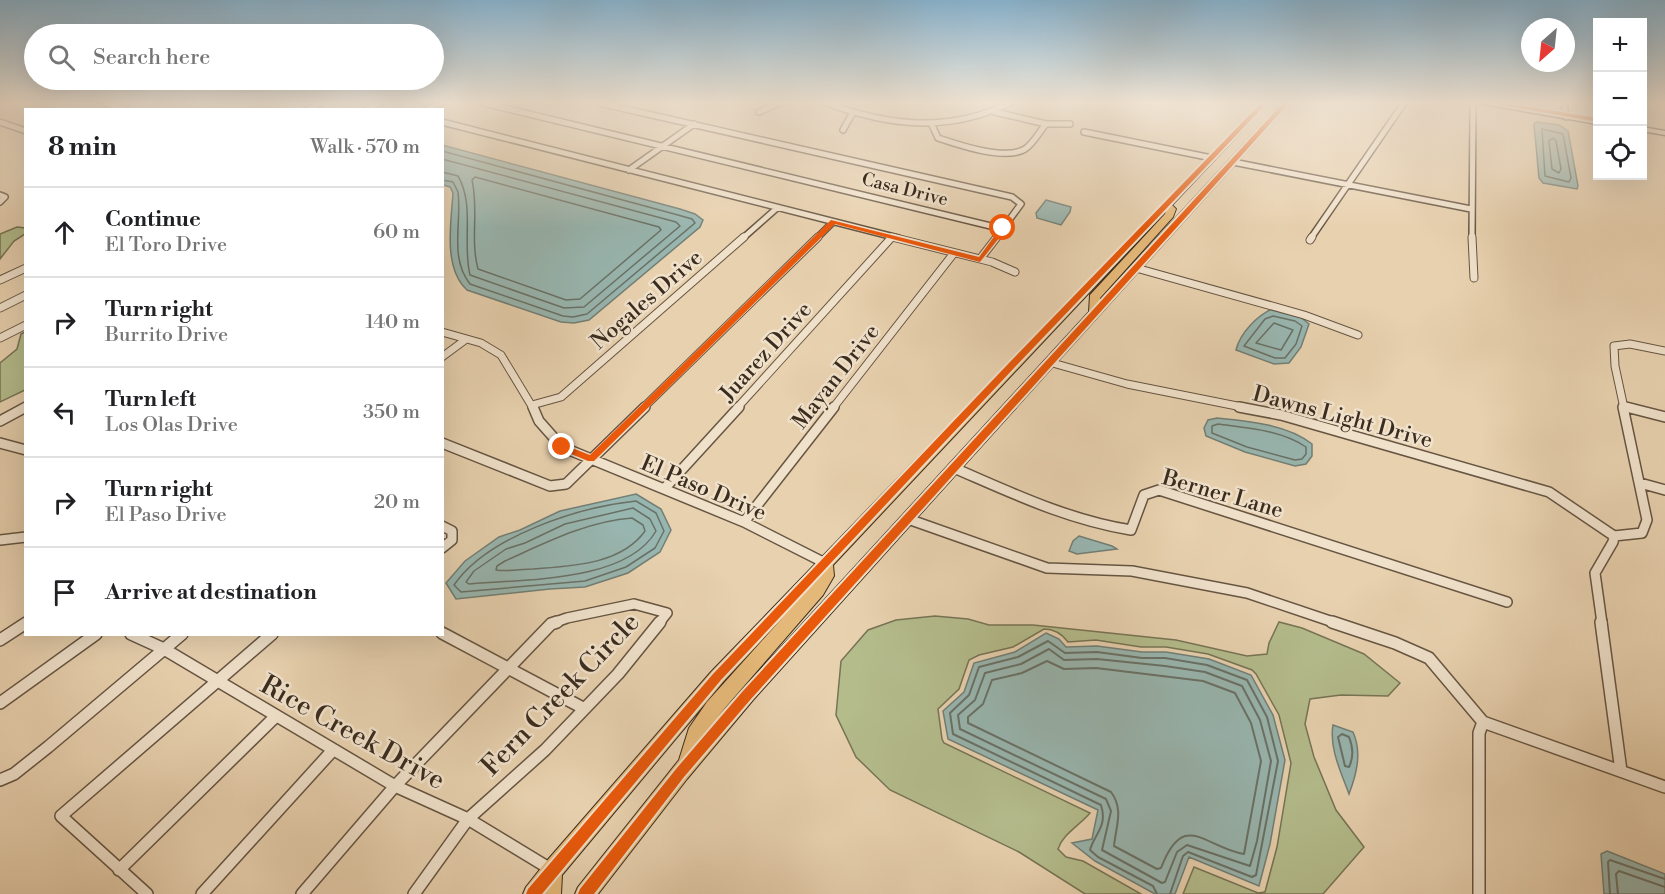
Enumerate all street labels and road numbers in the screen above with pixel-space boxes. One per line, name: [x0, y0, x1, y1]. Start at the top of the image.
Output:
street label: Casa Drive: [859, 168, 950, 211]
street label: Nogales Drive: [586, 244, 708, 356]
street label: Juarez Drive: [714, 297, 818, 408]
street label: Mayan Drive: [787, 319, 886, 435]
street label: Dawns Light Drive: [1250, 380, 1436, 454]
street label: El Paso Drive: [637, 450, 770, 527]
street label: Berner Lane: [1158, 464, 1286, 525]
street label: Fern Creek Circle: [474, 606, 647, 784]
street label: Rice Creek Drive: [254, 668, 451, 798]

